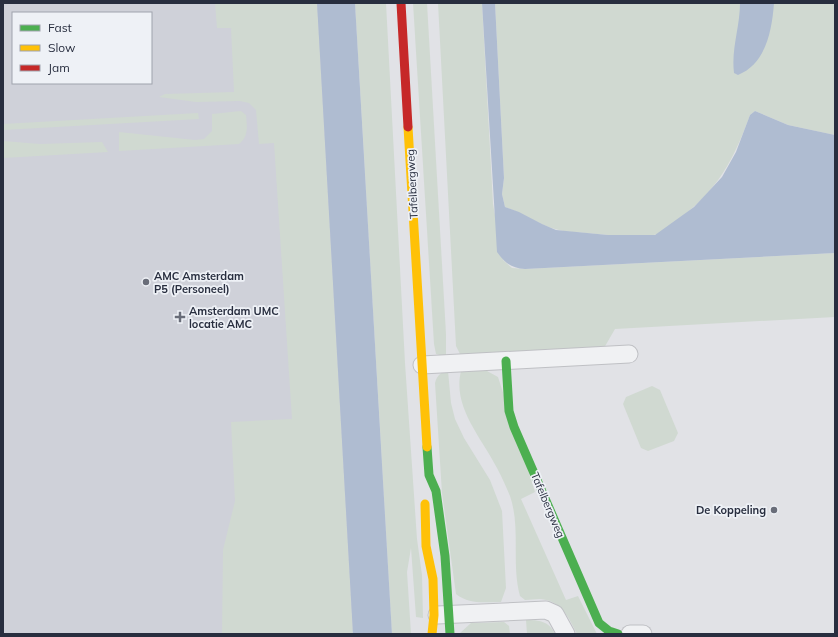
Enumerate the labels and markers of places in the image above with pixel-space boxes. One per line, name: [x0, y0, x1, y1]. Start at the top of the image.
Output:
place label: AMC Amsterdam P5 (Personeel): [154, 269, 244, 296]
marker: AMC Amsterdam P5 (Personeel): [141, 277, 151, 287]
place label: Amsterdam UMC locatie AMC: [189, 304, 279, 331]
marker: Amsterdam UMC locatie AMC: [174, 311, 186, 323]
place label: De Koppeling: [696, 503, 766, 517]
marker: De Koppeling: [769, 505, 779, 515]

